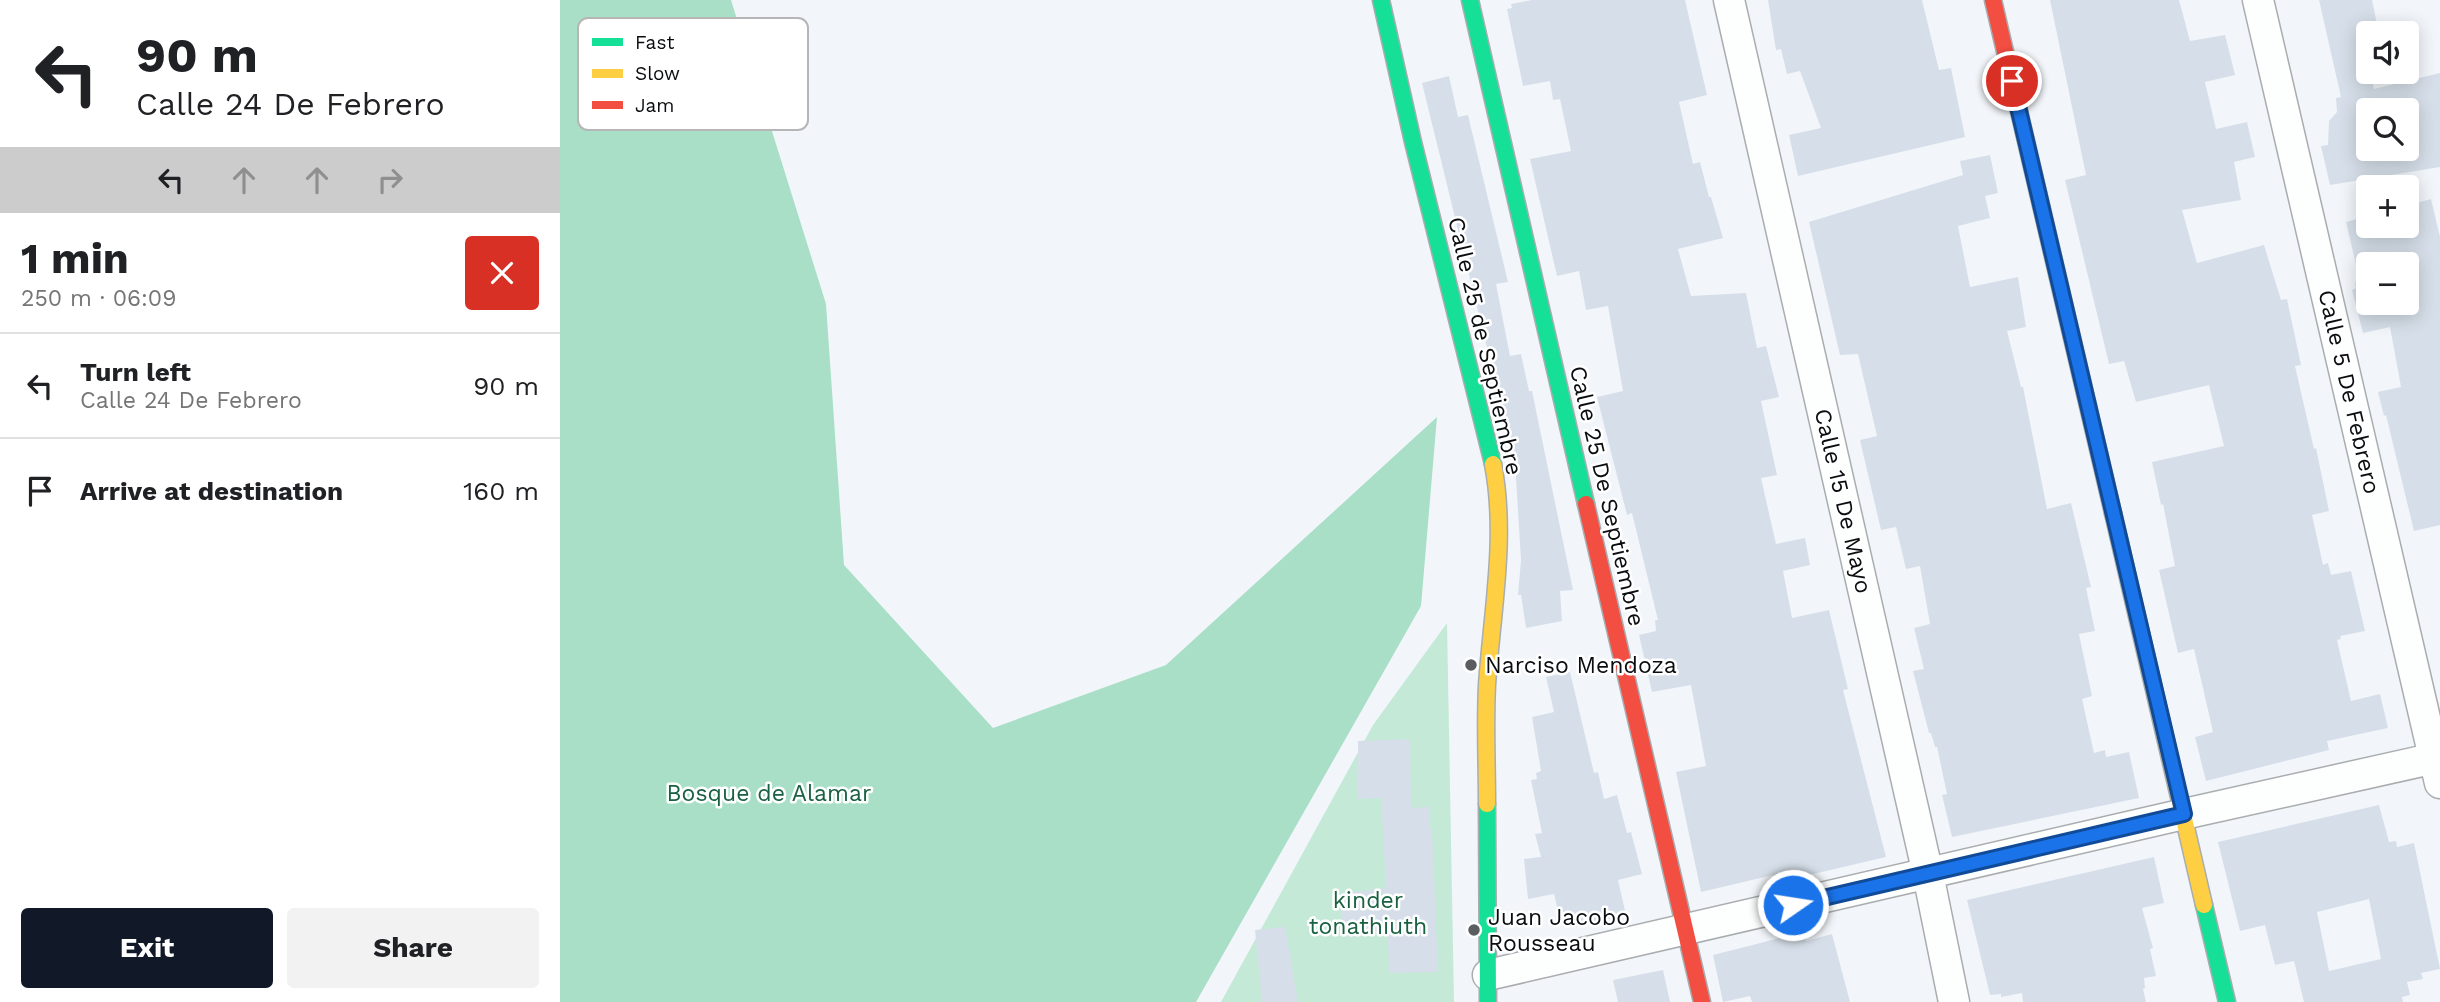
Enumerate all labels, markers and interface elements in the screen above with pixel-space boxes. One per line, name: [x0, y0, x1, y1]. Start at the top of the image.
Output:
legend: [578, 18, 808, 130]
map controls: [2356, 21, 2419, 315]
button: sound: [2356, 21, 2419, 84]
text: 90 m: [136, 26, 258, 84]
icon: left: [21, 28, 112, 119]
text: Fast: [635, 31, 674, 54]
pin: [1982, 51, 2042, 111]
text: Slow: [635, 62, 680, 85]
icon: arrive: [1993, 62, 2031, 100]
text: Calle 24 De Febrero: [136, 85, 445, 123]
text: Jam: [635, 94, 674, 117]
button: search: [2356, 98, 2419, 161]
icon: left: [152, 161, 190, 199]
icon: ahead: [225, 161, 263, 199]
icon: ahead: [298, 161, 336, 199]
icon: right: [371, 161, 409, 199]
button: +: [2356, 175, 2419, 238]
street label: Calle 25 de Septiembre: [1442, 214, 1528, 478]
text: 1 min: [21, 234, 129, 283]
button: close: [465, 236, 539, 310]
button: −: [2356, 252, 2419, 315]
text: 250 m · 06:09: [21, 285, 176, 312]
street label: Calle 5 De Febrero: [2312, 287, 2386, 497]
text: Turn left: [80, 357, 191, 387]
street label: Calle 25 De Septiembre: [1564, 363, 1650, 629]
icon: left: [21, 367, 59, 405]
text: 90 m: [473, 371, 539, 401]
text: Calle 24 De Febrero: [80, 387, 302, 414]
street label: Calle 15 De Mayo: [1809, 406, 1877, 596]
icon: arrive: [21, 472, 59, 510]
text: Arrive at destination: [80, 476, 343, 506]
text: 160 m: [463, 476, 539, 506]
place label: Narciso Mendoza: [1485, 652, 1677, 679]
marker: Narciso Mendoza: [1463, 657, 1479, 673]
park label: Bosque de Alamar: [667, 780, 871, 807]
position arrow: [1756, 868, 1830, 942]
park label: kinder tonathiuth: [1309, 887, 1427, 940]
place label: Juan Jacobo Rousseau: [1488, 904, 1630, 957]
button: Exit: [21, 908, 273, 988]
button: Share: [287, 908, 539, 988]
marker: Juan Jacobo Rousseau: [1466, 922, 1482, 938]

